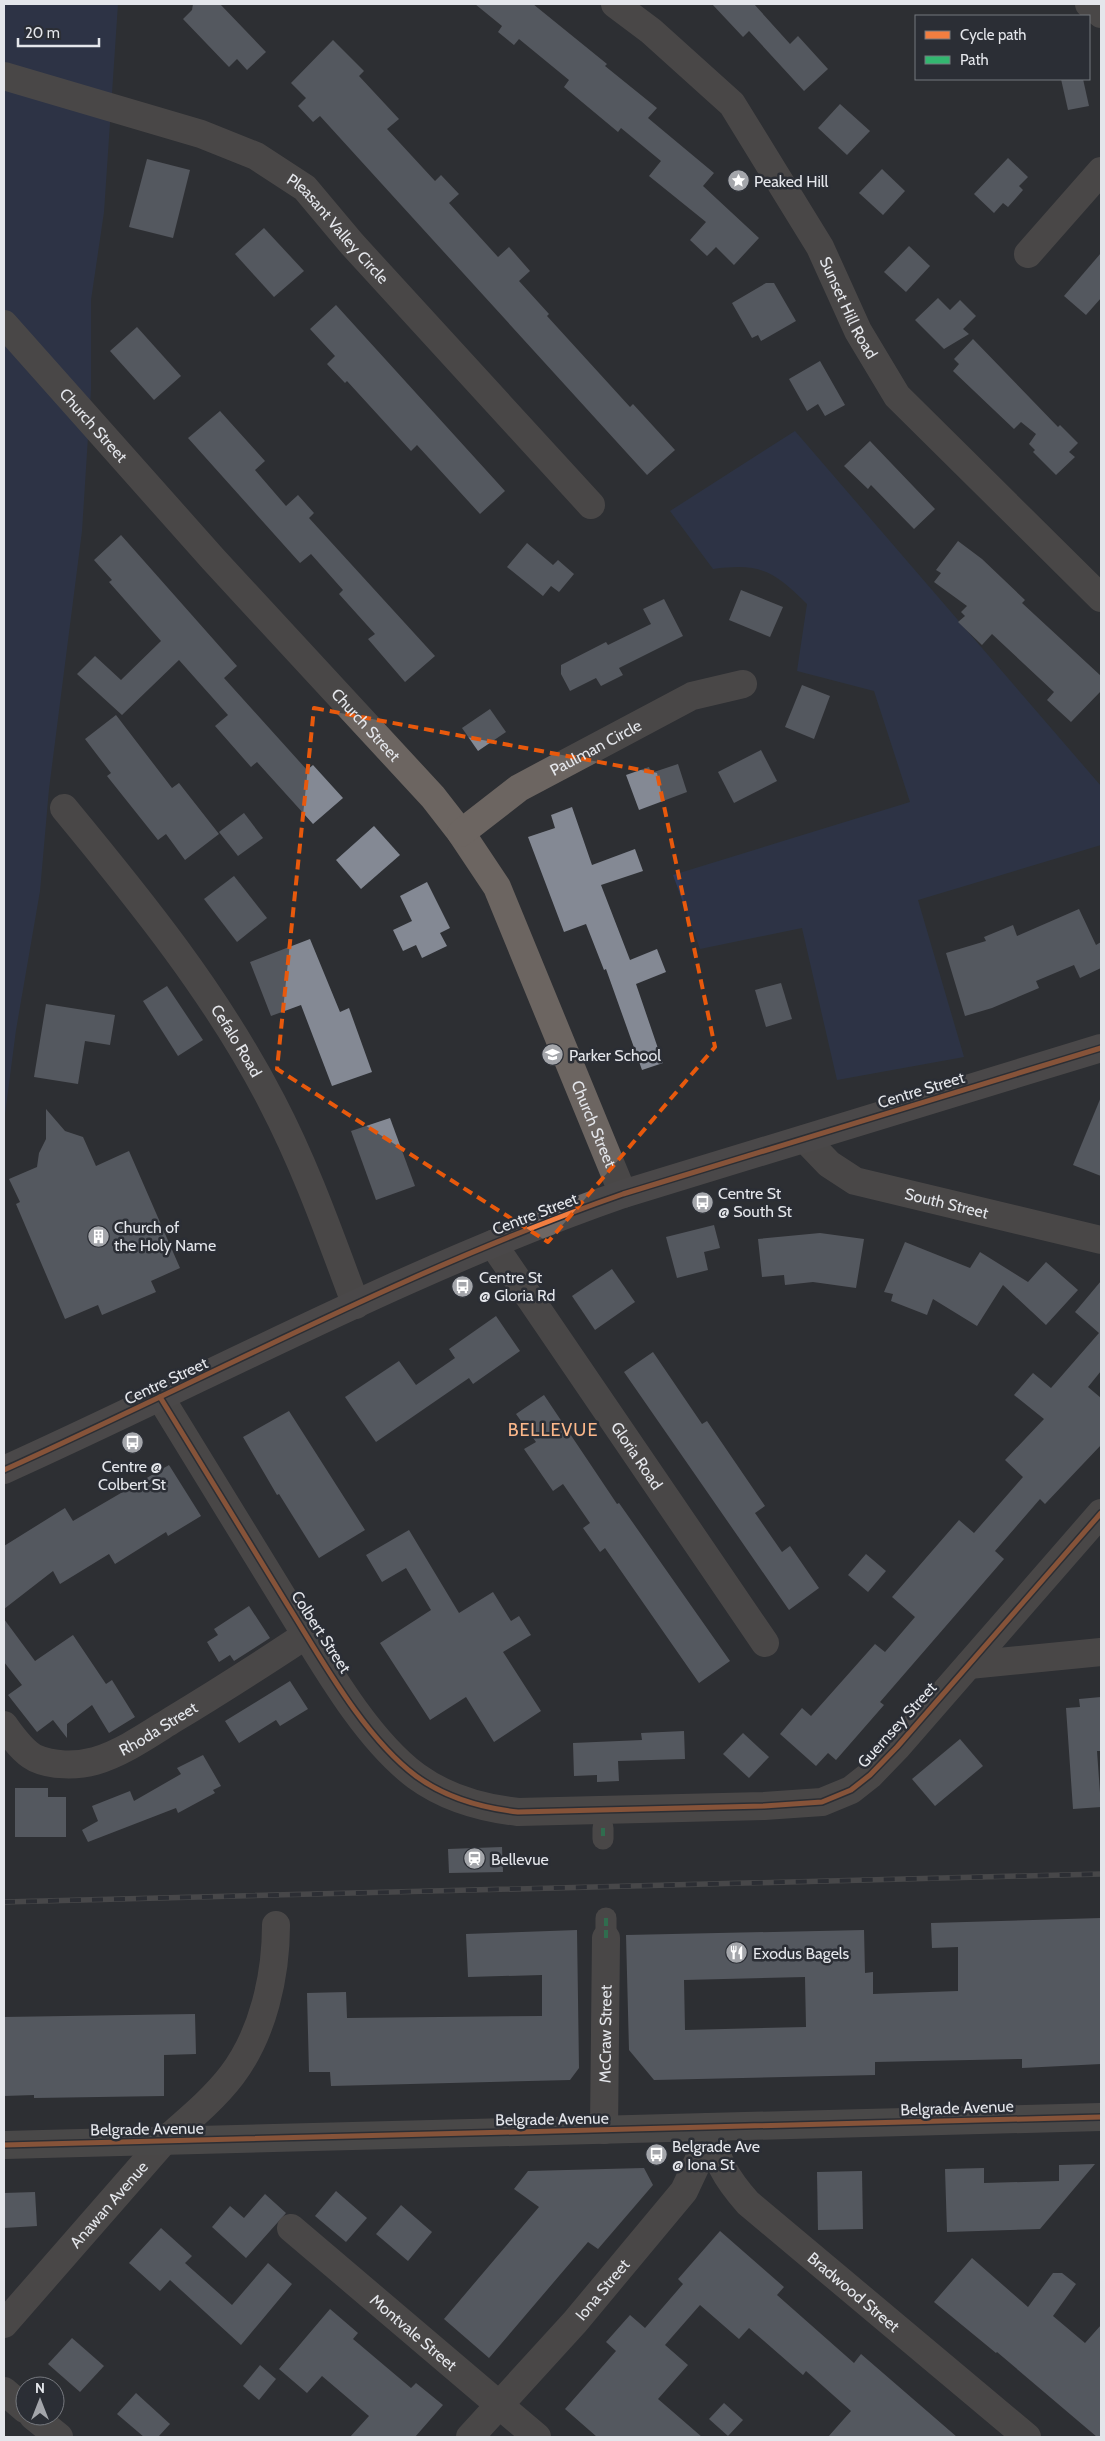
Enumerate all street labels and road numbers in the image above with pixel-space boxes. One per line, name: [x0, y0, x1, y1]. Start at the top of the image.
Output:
street label: Pleasant Valley Circle: [283, 169, 393, 287]
street label: Sunset Hill Road: [816, 254, 882, 362]
street label: Church Street: [56, 384, 132, 466]
street label: Church Street: [328, 684, 405, 765]
street label: Paulman Circle: [546, 715, 644, 779]
street label: Cefalo Road: [207, 1001, 266, 1080]
street label: Centre Street: [875, 1068, 967, 1112]
street label: Church Street: [568, 1077, 621, 1171]
street label: South Street: [903, 1184, 991, 1222]
street label: Centre Street: [490, 1189, 581, 1239]
street label: Centre Street: [121, 1353, 211, 1409]
street label: Gloria Road: [607, 1418, 667, 1493]
street label: Colbert Street: [287, 1587, 355, 1677]
street label: Guernsey Street: [854, 1678, 941, 1772]
street label: Rhoda Street: [116, 1697, 201, 1759]
street label: McCraw Street: [595, 1984, 615, 2083]
street label: Belgrade Avenue: [900, 2097, 1014, 2119]
street label: Belgrade Avenue: [495, 2109, 609, 2129]
street label: Belgrade Avenue: [90, 2119, 204, 2139]
street label: Anawan Avenue: [66, 2157, 152, 2252]
street label: Bradwood Street: [804, 2248, 904, 2336]
street label: Iona Street: [571, 2254, 633, 2324]
street label: Montvale Street: [366, 2290, 461, 2375]

